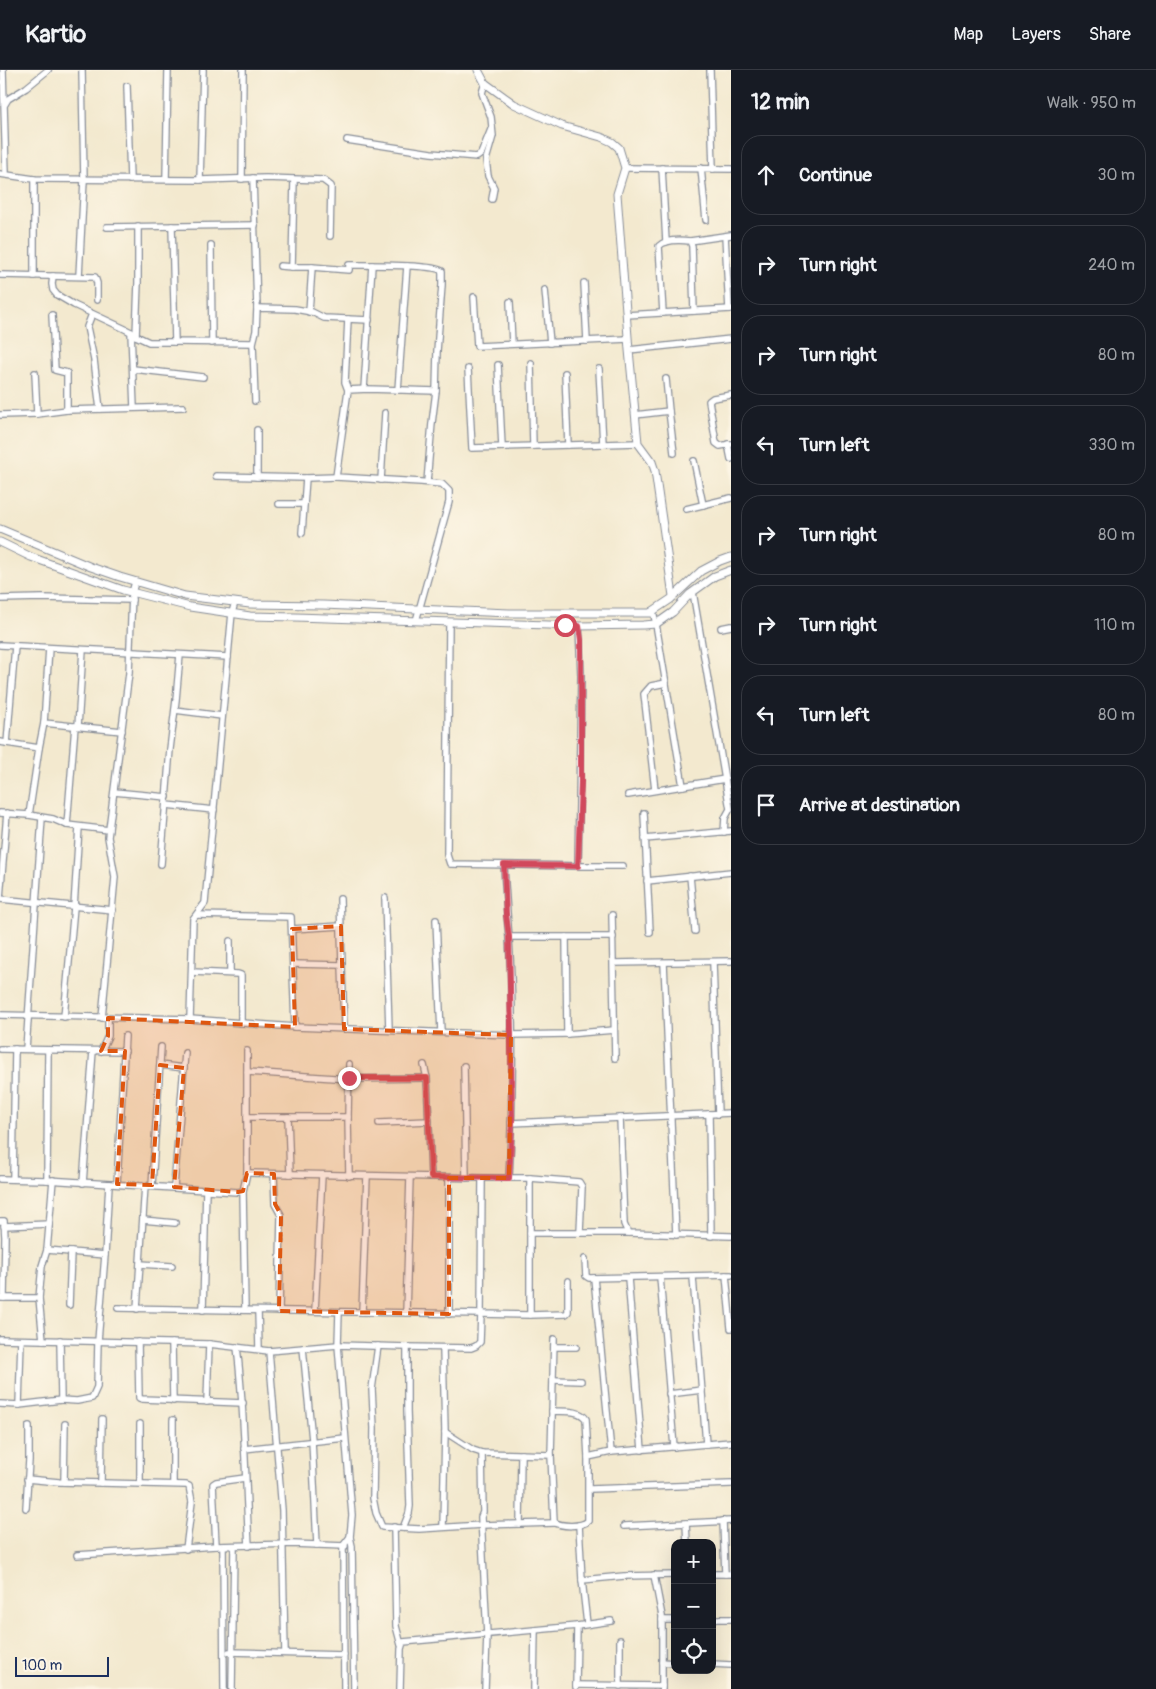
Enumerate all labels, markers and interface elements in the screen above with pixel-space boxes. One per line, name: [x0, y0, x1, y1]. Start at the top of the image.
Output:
text: Kartio: [25, 20, 86, 49]
text: Map: [954, 23, 983, 46]
text: Layers: [1011, 23, 1061, 46]
text: Share: [1089, 23, 1131, 46]
text: 12 min: [751, 89, 810, 116]
text: Walk · 950 m: [1047, 93, 1136, 113]
icon: ahead: [752, 161, 780, 189]
text: Continue: [799, 163, 872, 187]
text: 30 m: [1097, 165, 1135, 185]
icon: right: [752, 251, 780, 279]
text: Turn right: [799, 253, 877, 277]
text: 240 m: [1088, 255, 1135, 275]
icon: right: [752, 341, 780, 369]
text: Turn right: [799, 343, 877, 367]
text: 80 m: [1098, 345, 1135, 365]
icon: left: [752, 431, 780, 459]
text: Turn left: [799, 433, 869, 457]
text: 330 m: [1089, 435, 1135, 455]
icon: right: [752, 521, 780, 549]
text: Turn right: [799, 523, 877, 547]
text: 80 m: [1098, 525, 1135, 545]
icon: right: [752, 611, 780, 639]
text: Turn right: [799, 613, 877, 637]
route start: [554, 614, 577, 637]
text: 110 m: [1094, 615, 1135, 635]
icon: left: [752, 701, 780, 729]
text: Turn left: [799, 703, 869, 727]
text: 80 m: [1098, 705, 1135, 725]
icon: arrive: [752, 791, 780, 819]
text: Arrive at destination: [799, 793, 960, 817]
route end: [338, 1067, 361, 1090]
map controls: [671, 1539, 716, 1674]
button: +: [671, 1539, 716, 1584]
button: −: [671, 1584, 716, 1629]
button: locate: [671, 1629, 716, 1674]
scale bar: [15, 1654, 109, 1677]
text: 100 m: [22, 1657, 62, 1674]

